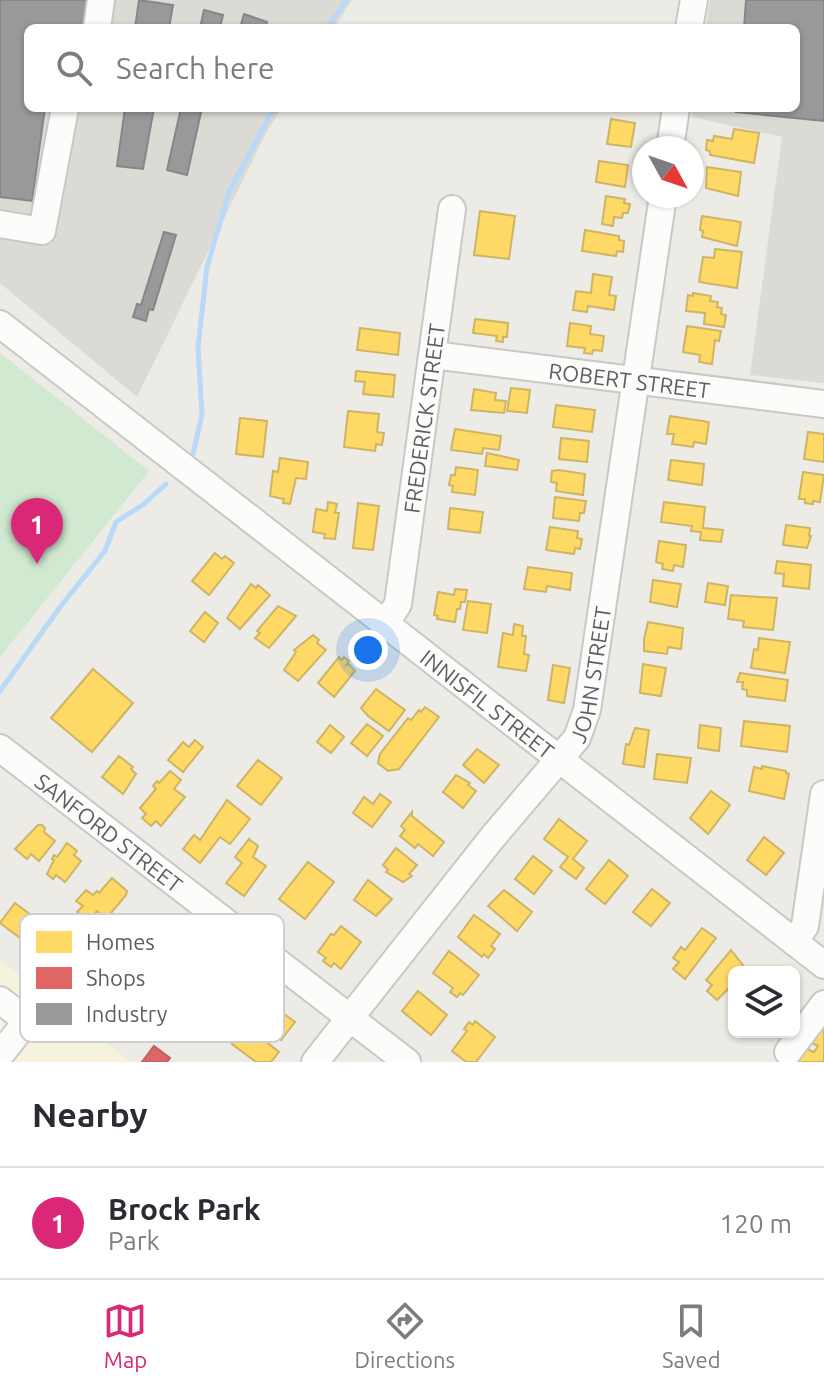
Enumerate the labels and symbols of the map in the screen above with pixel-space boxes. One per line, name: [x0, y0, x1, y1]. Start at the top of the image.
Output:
north arrow: [632, 136, 704, 208]
street label: FREDERICK STREET: [398, 322, 449, 515]
street label: ROBERT STREET: [547, 357, 712, 402]
pin: 1: [11, 498, 63, 564]
street label: JOHN STREET: [564, 605, 615, 746]
your location: [348, 630, 388, 670]
street label: INNISFIL STREET: [416, 644, 559, 763]
street label: SANFORD STREET: [31, 768, 188, 897]
legend: [20, 914, 284, 1042]
text: Homes: [86, 929, 155, 954]
text: Shops: [86, 965, 145, 990]
text: Industry: [86, 1001, 168, 1026]

